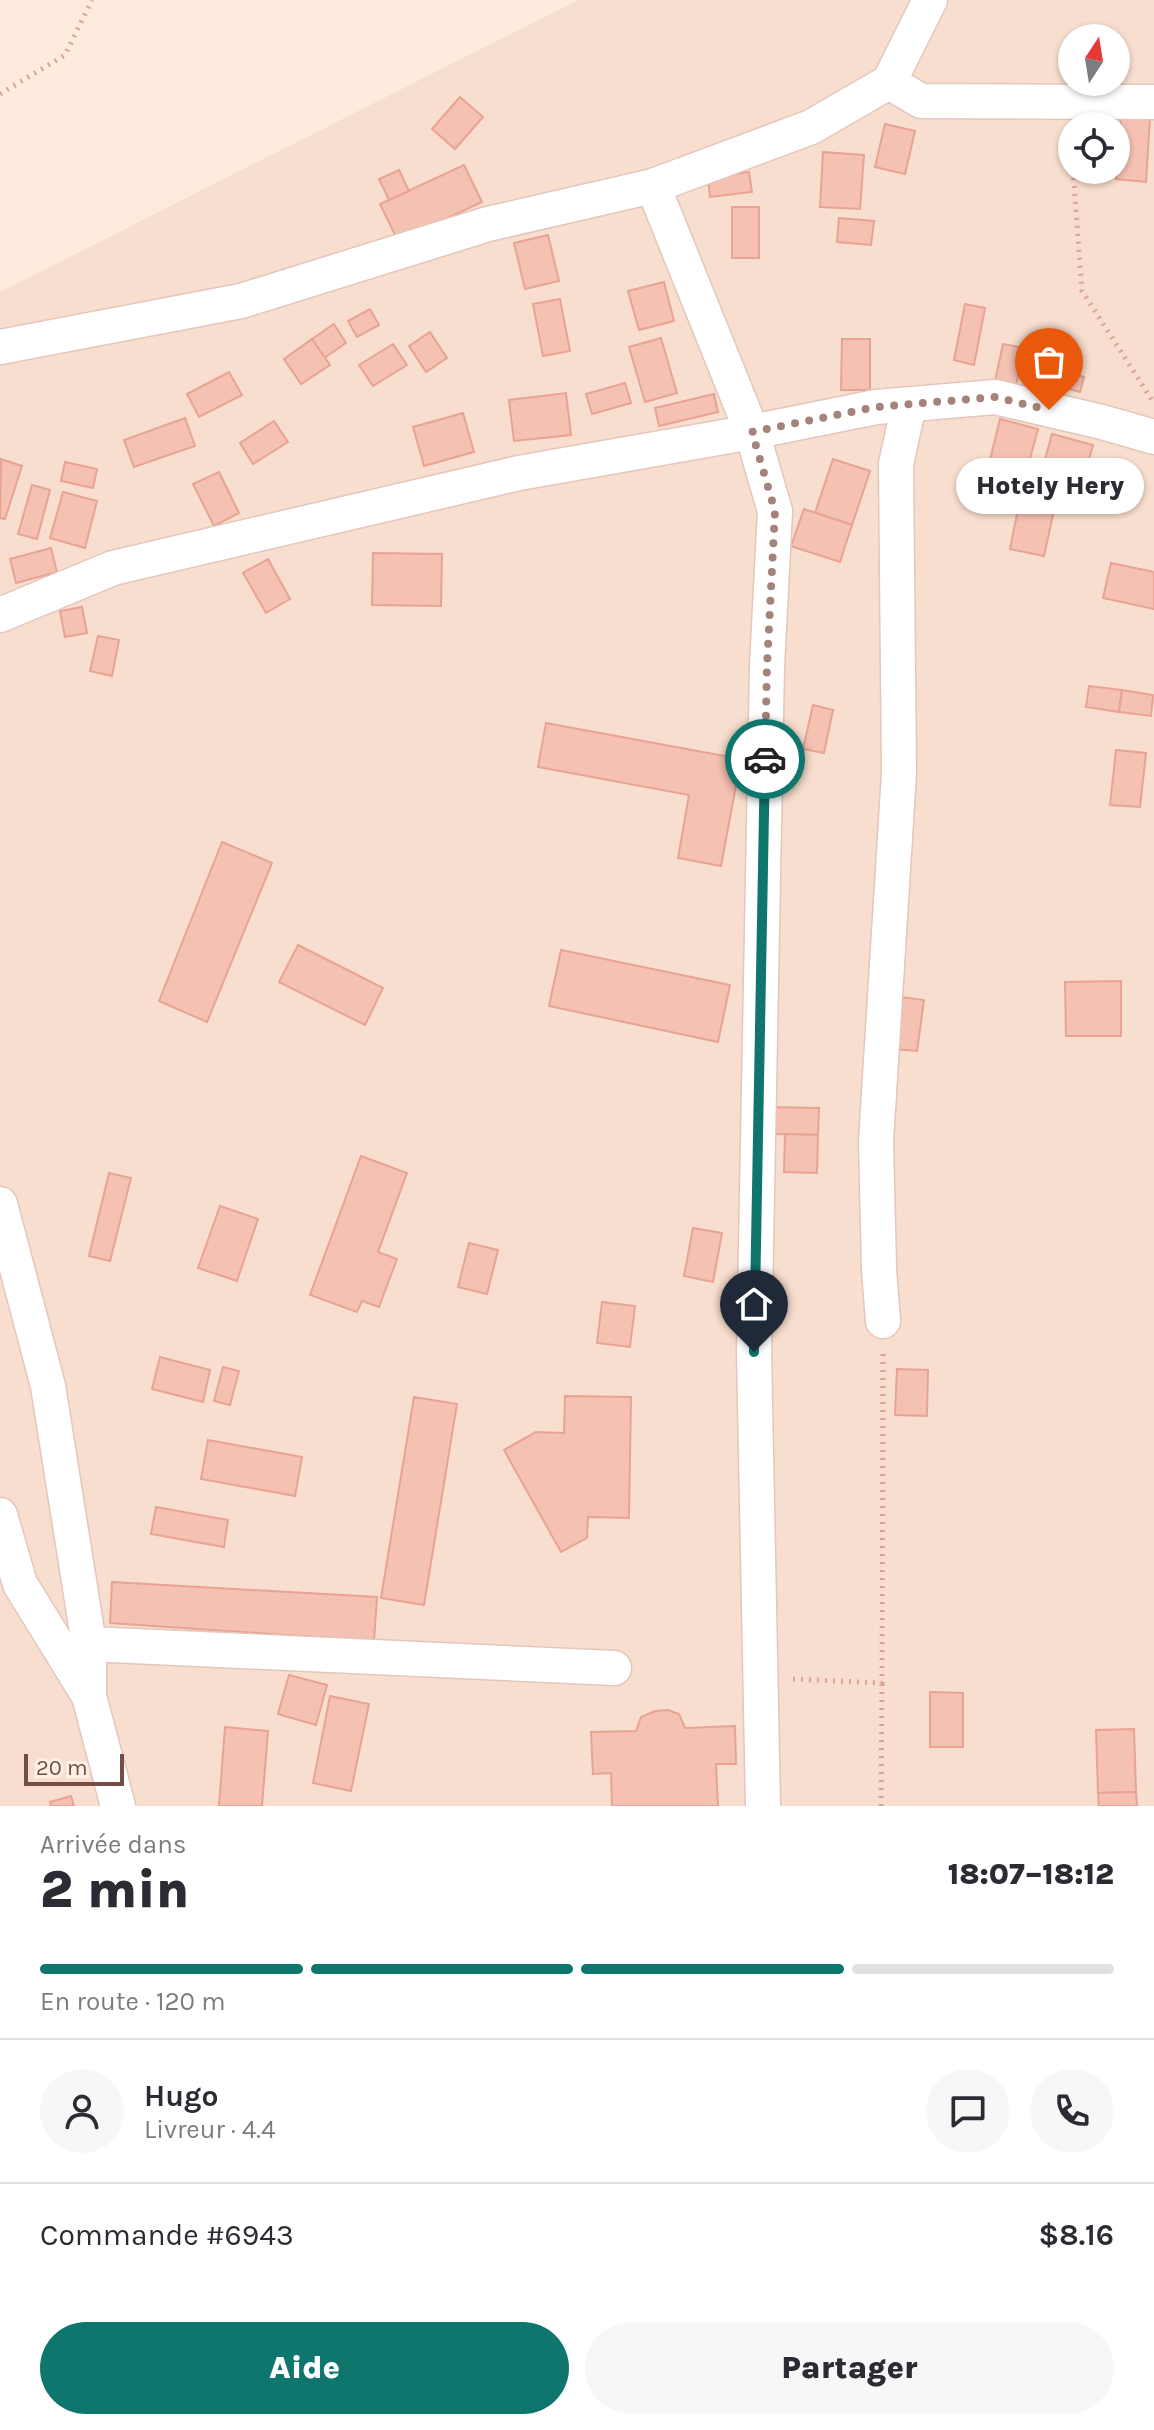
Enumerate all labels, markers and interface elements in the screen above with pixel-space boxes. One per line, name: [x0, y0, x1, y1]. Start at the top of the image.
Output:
north arrow: [1058, 24, 1130, 96]
map controls: [1058, 24, 1130, 184]
button: locate: [1058, 112, 1130, 184]
pin: [1015, 328, 1083, 410]
icon: bag: [1027, 340, 1071, 384]
callout: Hotely Hery: [955, 458, 1143, 514]
text: Hotely Hery: [976, 470, 1124, 501]
courier: [725, 719, 805, 799]
icon: car: [743, 737, 787, 781]
pin: [720, 1270, 788, 1352]
icon: home: [732, 1282, 776, 1326]
scale bar: [24, 1750, 124, 1786]
text: 20 m: [36, 1755, 88, 1781]
text: Arrivée dans: [40, 1829, 187, 1860]
text: 18:07–18:12: [948, 1856, 1114, 1892]
text: 2 min: [40, 1859, 189, 1920]
text: En route · 120 m: [40, 1986, 226, 2017]
button: person: [40, 2069, 124, 2153]
button: chat: [926, 2069, 1010, 2153]
button: phone: [1030, 2069, 1114, 2153]
text: Hugo: [144, 2078, 218, 2114]
text: Livreur · 4.4: [144, 2114, 276, 2145]
text: Commande #6943: [40, 2217, 294, 2253]
text: $8.16: [1039, 2217, 1114, 2253]
button: Aide: [40, 2322, 569, 2414]
button: Partager: [585, 2322, 1114, 2414]

